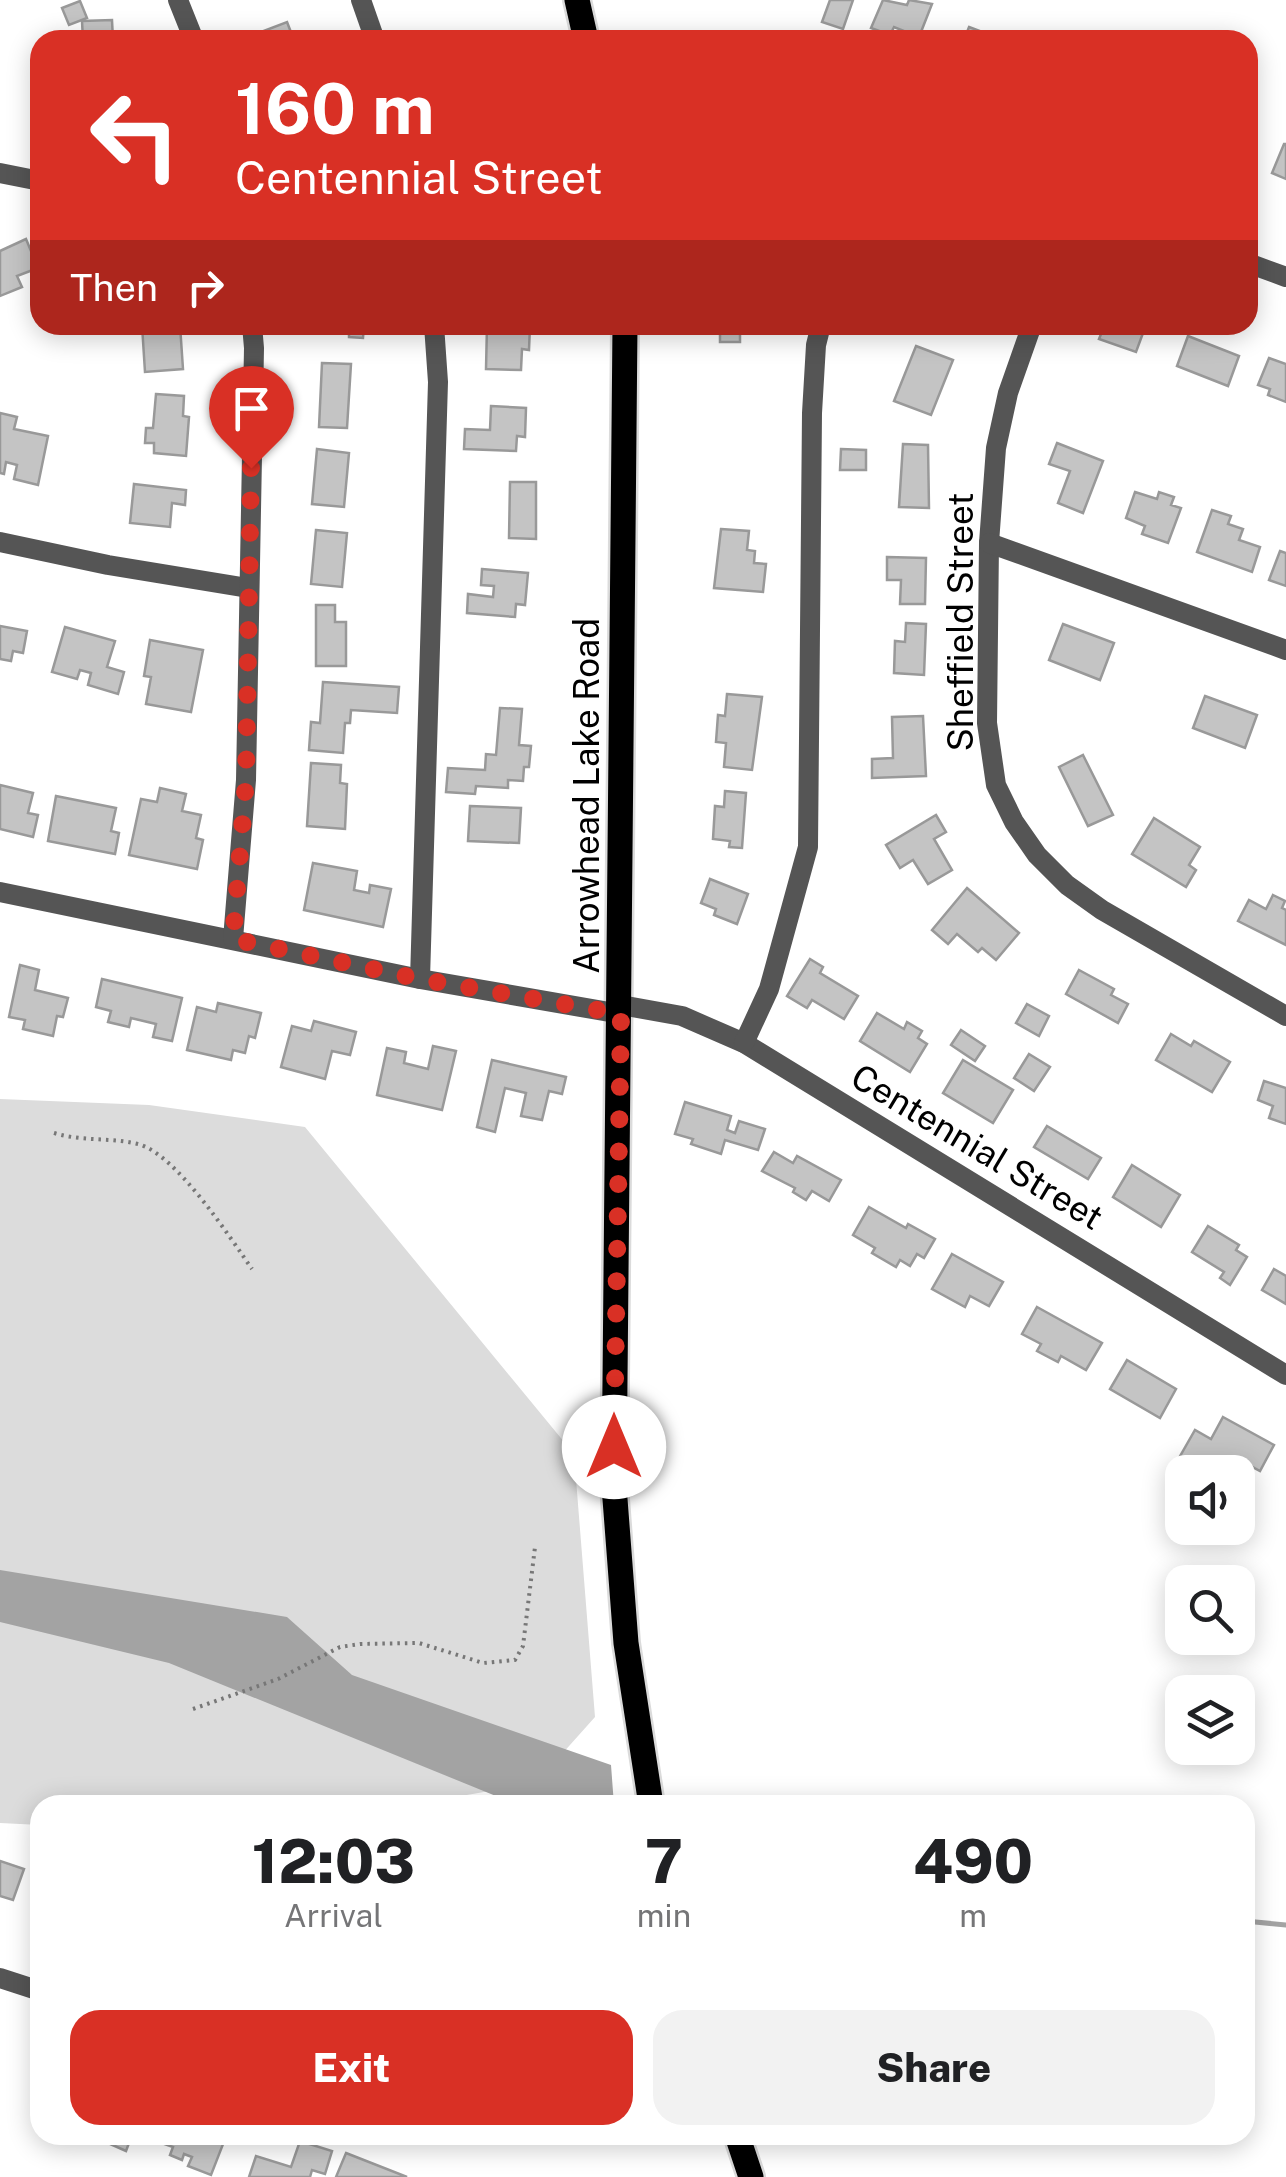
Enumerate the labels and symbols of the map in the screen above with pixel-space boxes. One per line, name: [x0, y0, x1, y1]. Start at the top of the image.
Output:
pin: [209, 366, 294, 469]
street label: Sheffield Street: [940, 492, 981, 752]
street label: Arrowhead Lake Road: [566, 618, 607, 974]
street label: Centennial Street: [844, 1055, 1110, 1238]
position arrow: [562, 1395, 666, 1499]

